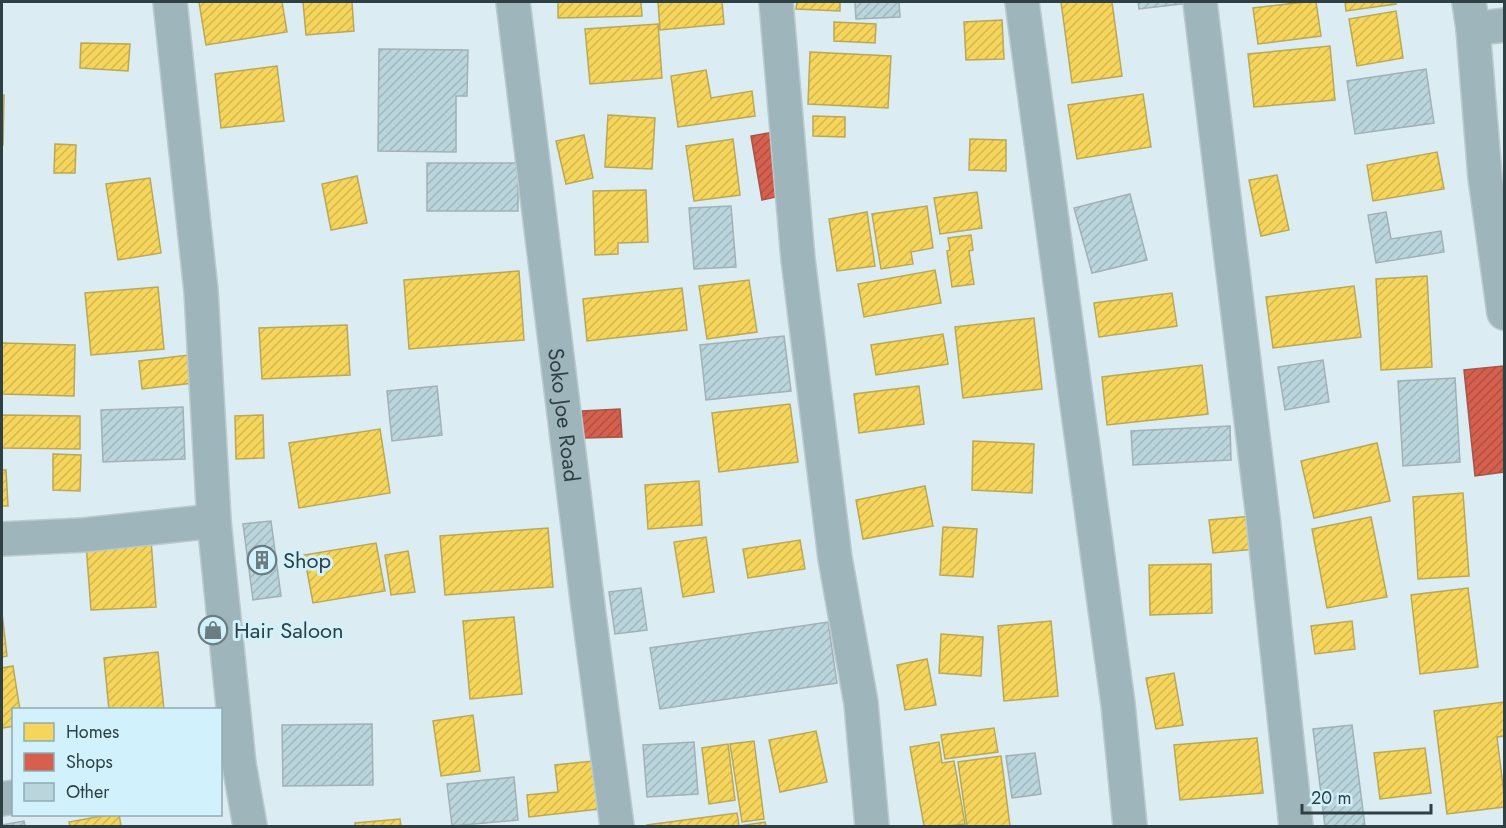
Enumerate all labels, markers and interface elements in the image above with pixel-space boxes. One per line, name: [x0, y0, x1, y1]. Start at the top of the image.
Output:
street label: Soko Joe Road: [540, 346, 588, 484]
building icon: Shop: [246, 544, 278, 576]
place label: Shop: [283, 544, 331, 576]
shop icon: Hair Saloon: [197, 614, 229, 646]
place label: Hair Saloon: [234, 614, 343, 646]
legend: [12, 708, 222, 816]
text: Homes: [66, 719, 119, 745]
text: Shops: [66, 749, 113, 775]
scale bar: [1302, 777, 1431, 815]
text: Other: [66, 779, 110, 805]
text: 20 m: [1311, 785, 1351, 811]

